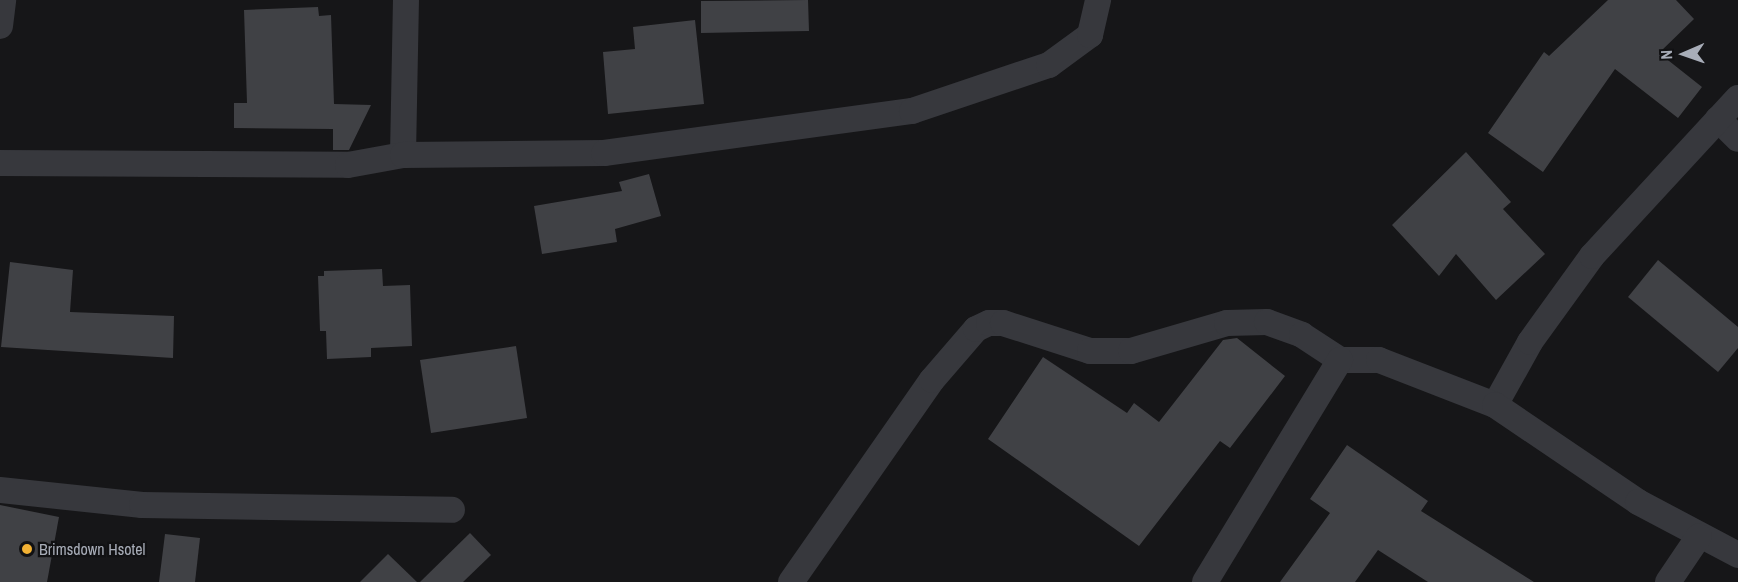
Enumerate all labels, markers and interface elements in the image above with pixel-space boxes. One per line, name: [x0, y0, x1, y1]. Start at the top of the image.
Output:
north arrow: [1654, 24, 1714, 84]
text: N: [1655, 50, 1677, 60]
place label: Brimsdown Hsotel: [39, 539, 145, 559]
marker: Brimsdown Hsotel: [20, 542, 34, 556]

